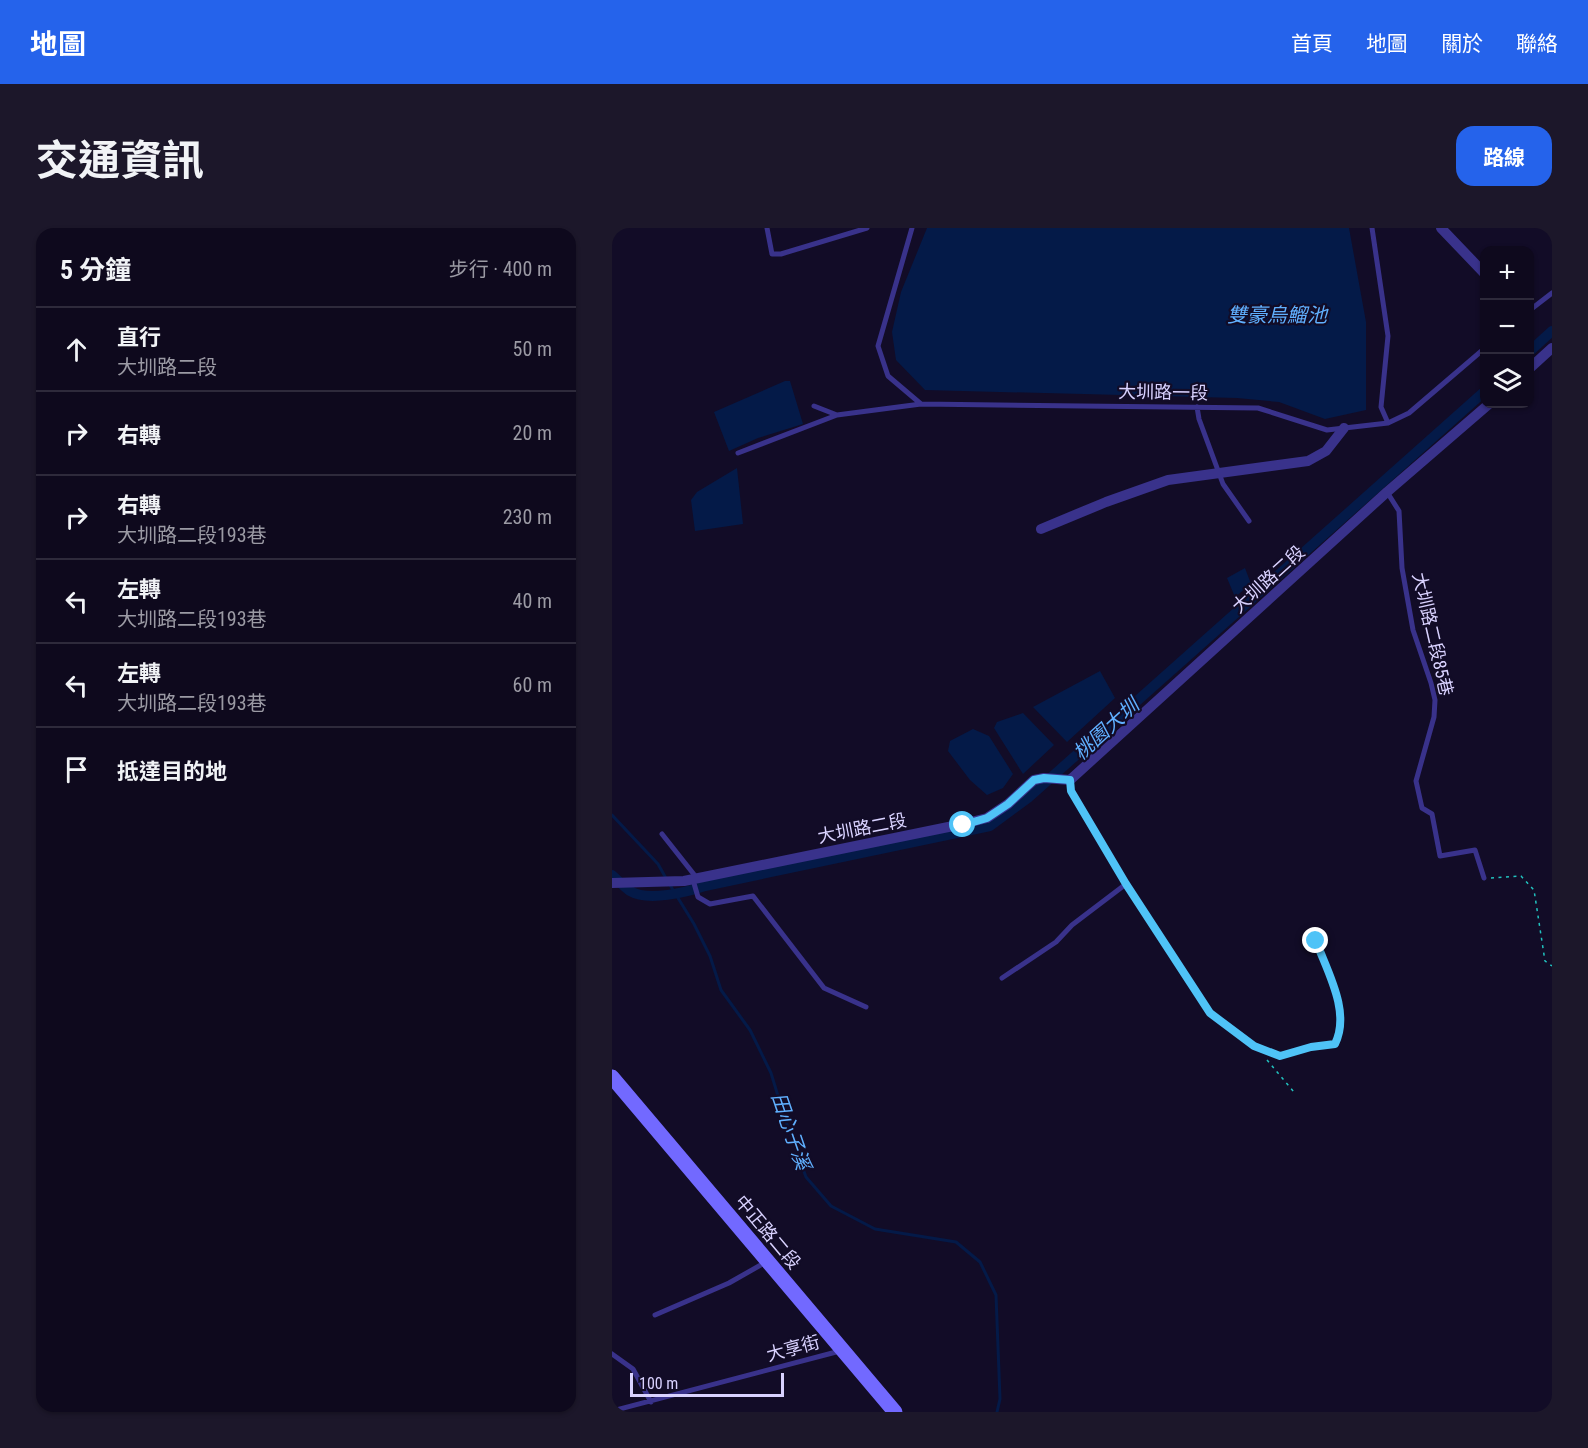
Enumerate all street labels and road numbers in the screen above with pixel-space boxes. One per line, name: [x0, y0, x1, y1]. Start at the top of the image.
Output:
street label: 大圳路一段: [1118, 381, 1208, 403]
street label: 大圳路二段: [1228, 541, 1308, 617]
street label: 大圳路二段85巷: [1409, 570, 1457, 698]
street label: 大圳路二段: [816, 809, 908, 847]
street label: 中正路二段: [731, 1191, 805, 1273]
street label: 大享街: [764, 1331, 822, 1365]

